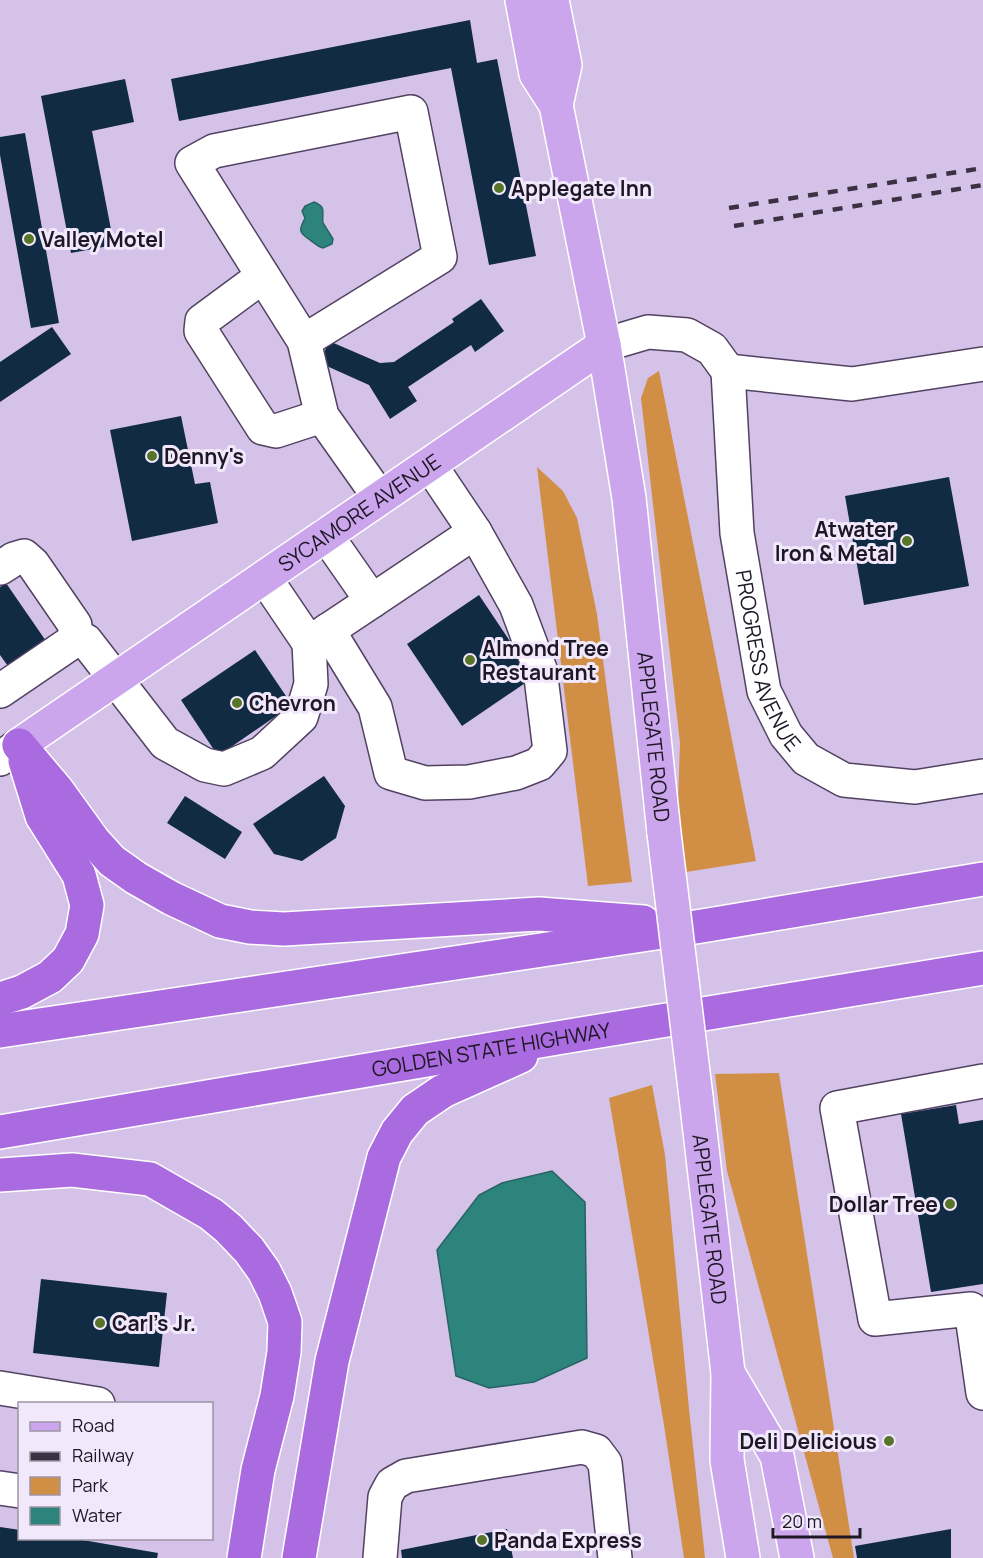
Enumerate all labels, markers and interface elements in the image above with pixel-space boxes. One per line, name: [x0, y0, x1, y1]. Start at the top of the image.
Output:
place label: Applegate Inn: [511, 174, 652, 202]
marker: Applegate Inn: [492, 181, 506, 195]
place label: Valley Motel: [41, 225, 164, 253]
marker: Valley Motel: [22, 232, 36, 246]
place label: Denny's: [164, 442, 244, 470]
street label: SYCAMORE AVENUE: [272, 447, 446, 578]
marker: Denny's: [145, 449, 159, 463]
place label: Atwater Iron & Metal: [775, 515, 895, 567]
marker: Atwater Iron & Metal: [900, 534, 914, 548]
street label: PROGRESS AVENUE: [730, 568, 807, 757]
place label: Almond Tree Restaurant: [482, 634, 609, 686]
street label: APPLEGATE ROAD: [631, 650, 677, 823]
marker: Almond Tree Restaurant: [463, 653, 477, 667]
place label: Chevron: [249, 689, 336, 717]
marker: Chevron: [230, 696, 244, 710]
street label: GOLDEN STATE HIGHWAY: [370, 1015, 613, 1083]
street label: APPLEGATE ROAD: [686, 1132, 734, 1306]
place label: Dollar Tree: [829, 1190, 938, 1218]
marker: Dollar Tree: [943, 1197, 957, 1211]
place label: Carl's Jr.: [112, 1309, 196, 1337]
marker: Carl's Jr.: [93, 1316, 107, 1330]
legend: [18, 1402, 213, 1540]
text: Road: [72, 1413, 115, 1437]
place label: Deli Delicious: [739, 1427, 877, 1455]
marker: Deli Delicious: [882, 1434, 896, 1448]
text: Railway: [72, 1443, 134, 1467]
text: Park: [72, 1473, 109, 1497]
scale bar: [773, 1501, 860, 1539]
text: Water: [72, 1503, 122, 1527]
text: 20 m: [782, 1509, 822, 1533]
place label: Panda Express: [494, 1526, 642, 1554]
marker: Panda Express: [475, 1533, 489, 1547]

